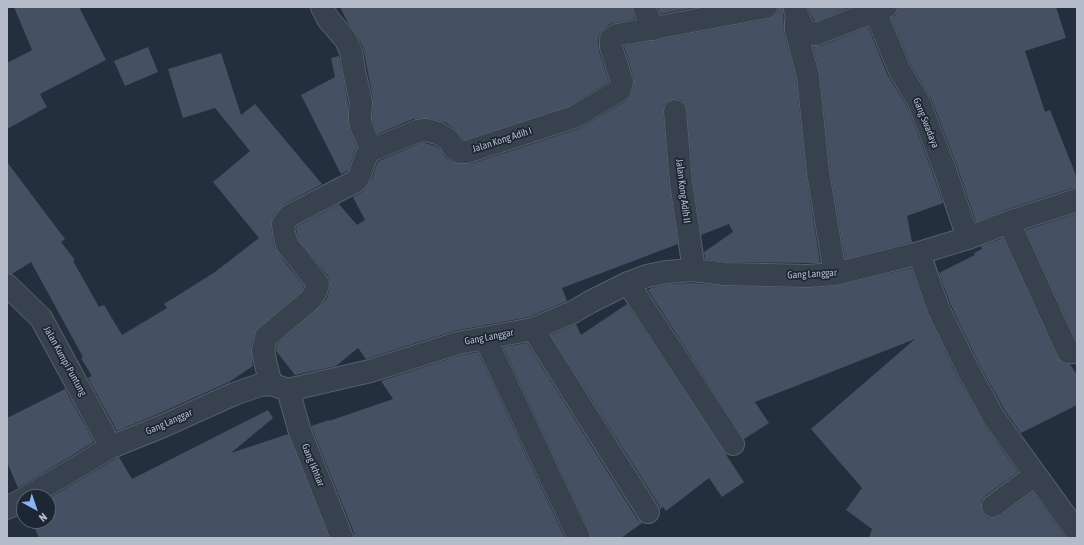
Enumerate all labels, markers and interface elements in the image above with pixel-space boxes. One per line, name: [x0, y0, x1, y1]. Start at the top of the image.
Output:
street label: Gang Swadaya: [910, 96, 942, 150]
street label: Jalan Kong Adih I: [471, 125, 533, 155]
street label: Jalan Kong Adih II: [673, 158, 693, 224]
street label: Gang Langgar: [787, 267, 837, 281]
street label: Jalan Kumpi Puntung: [41, 324, 89, 398]
street label: Gang Langgar: [463, 326, 515, 348]
street label: Gang Langgar: [144, 406, 194, 438]
street label: Gang Ikhtiar: [299, 442, 327, 488]
north arrow: [16, 489, 56, 529]
text: N: [37, 511, 49, 524]

